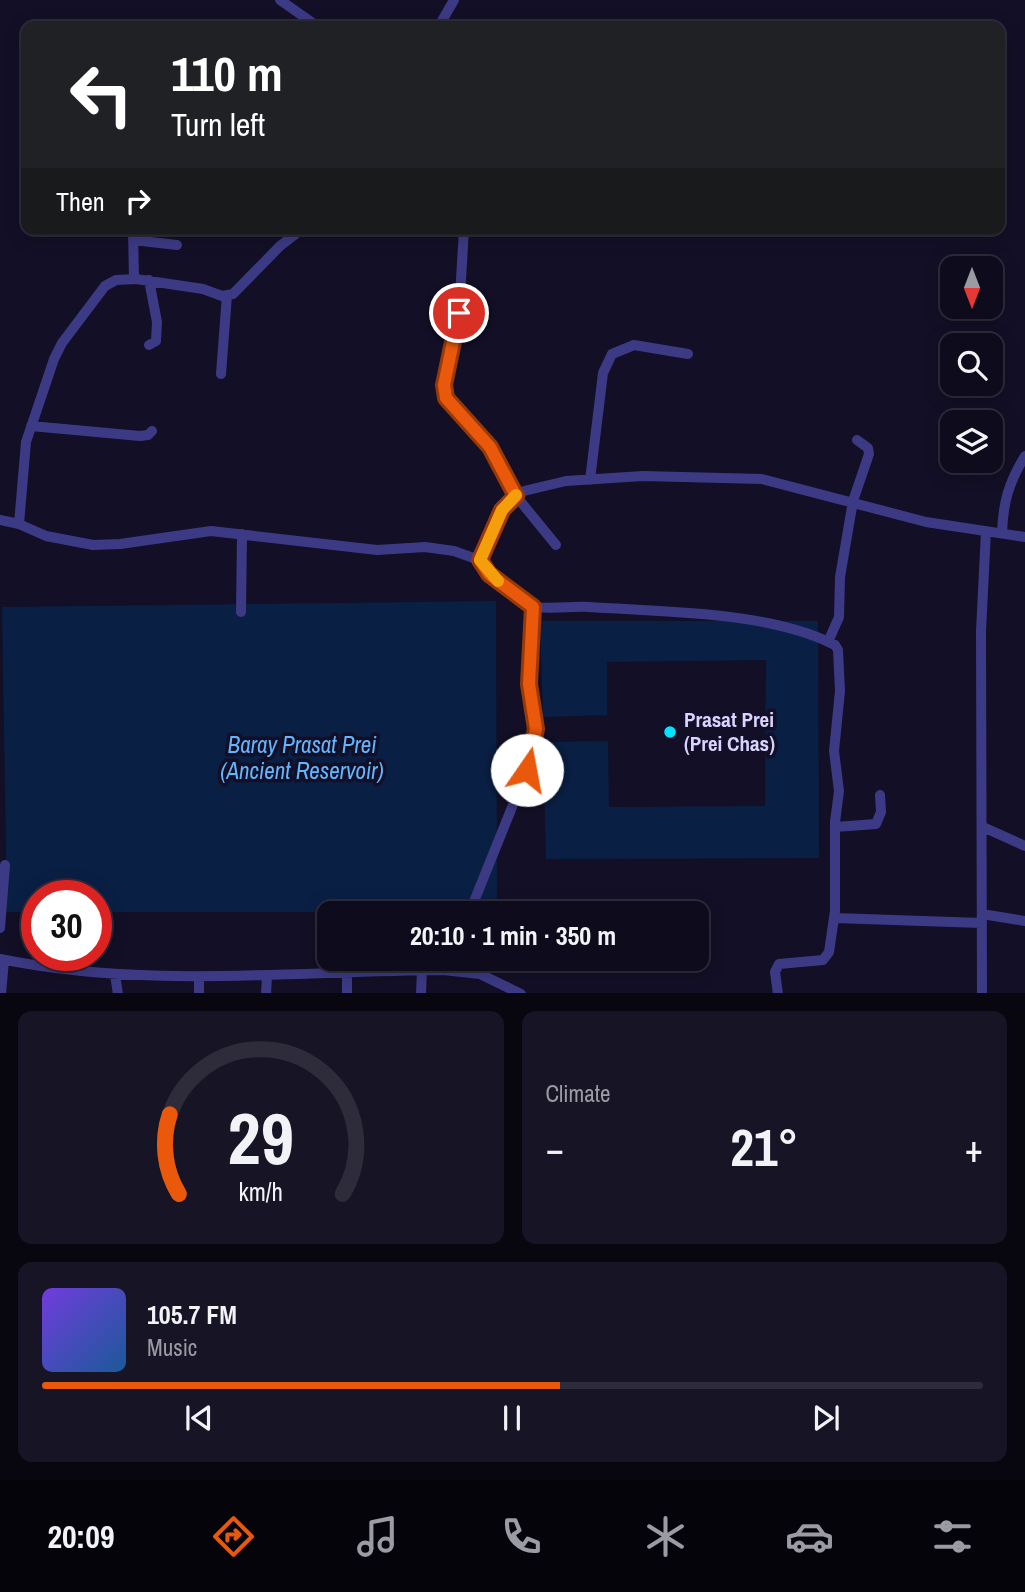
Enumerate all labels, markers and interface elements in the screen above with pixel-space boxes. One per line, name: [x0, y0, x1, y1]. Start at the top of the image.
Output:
text: 110 m: [171, 40, 283, 106]
icon: left: [56, 49, 147, 140]
text: Turn left: [171, 103, 265, 146]
icon: right: [119, 182, 157, 220]
text: Then: [56, 184, 105, 219]
north arrow: [940, 256, 1003, 318]
map controls: [940, 256, 1003, 473]
pin: [429, 283, 489, 343]
icon: arrive: [440, 294, 478, 332]
button: search: [940, 333, 1003, 396]
button: layers: [940, 410, 1003, 473]
place label: Prasat Prei (Prei Chas): [684, 705, 775, 758]
marker: Prasat Prei (Prei Chas): [662, 724, 678, 740]
water label: Baray Prasat Prei (Ancient Reservoir): [220, 729, 384, 786]
position arrow: [490, 733, 564, 807]
speed limit sign: 30: [21, 880, 112, 971]
text: 20:10 · 1 min · 350 m: [410, 918, 616, 953]
text: Climate: [546, 1078, 610, 1109]
text: 29: [228, 1089, 294, 1187]
text: 21°: [730, 1112, 798, 1182]
text: −: [546, 1123, 564, 1174]
text: +: [965, 1123, 983, 1174]
text: km/h: [239, 1174, 283, 1208]
text: 105.7 FM: [147, 1297, 237, 1332]
text: Music: [147, 1332, 197, 1363]
icon: previous: [180, 1399, 218, 1437]
icon: pause: [493, 1399, 531, 1437]
icon: next: [807, 1399, 845, 1437]
icon: directions: [209, 1512, 258, 1561]
icon: music: [353, 1512, 402, 1561]
icon: phone: [497, 1512, 546, 1561]
icon: climate: [641, 1512, 690, 1561]
icon: car: [785, 1512, 834, 1561]
icon: filters: [928, 1512, 977, 1561]
text: 20:09: [47, 1515, 115, 1558]

